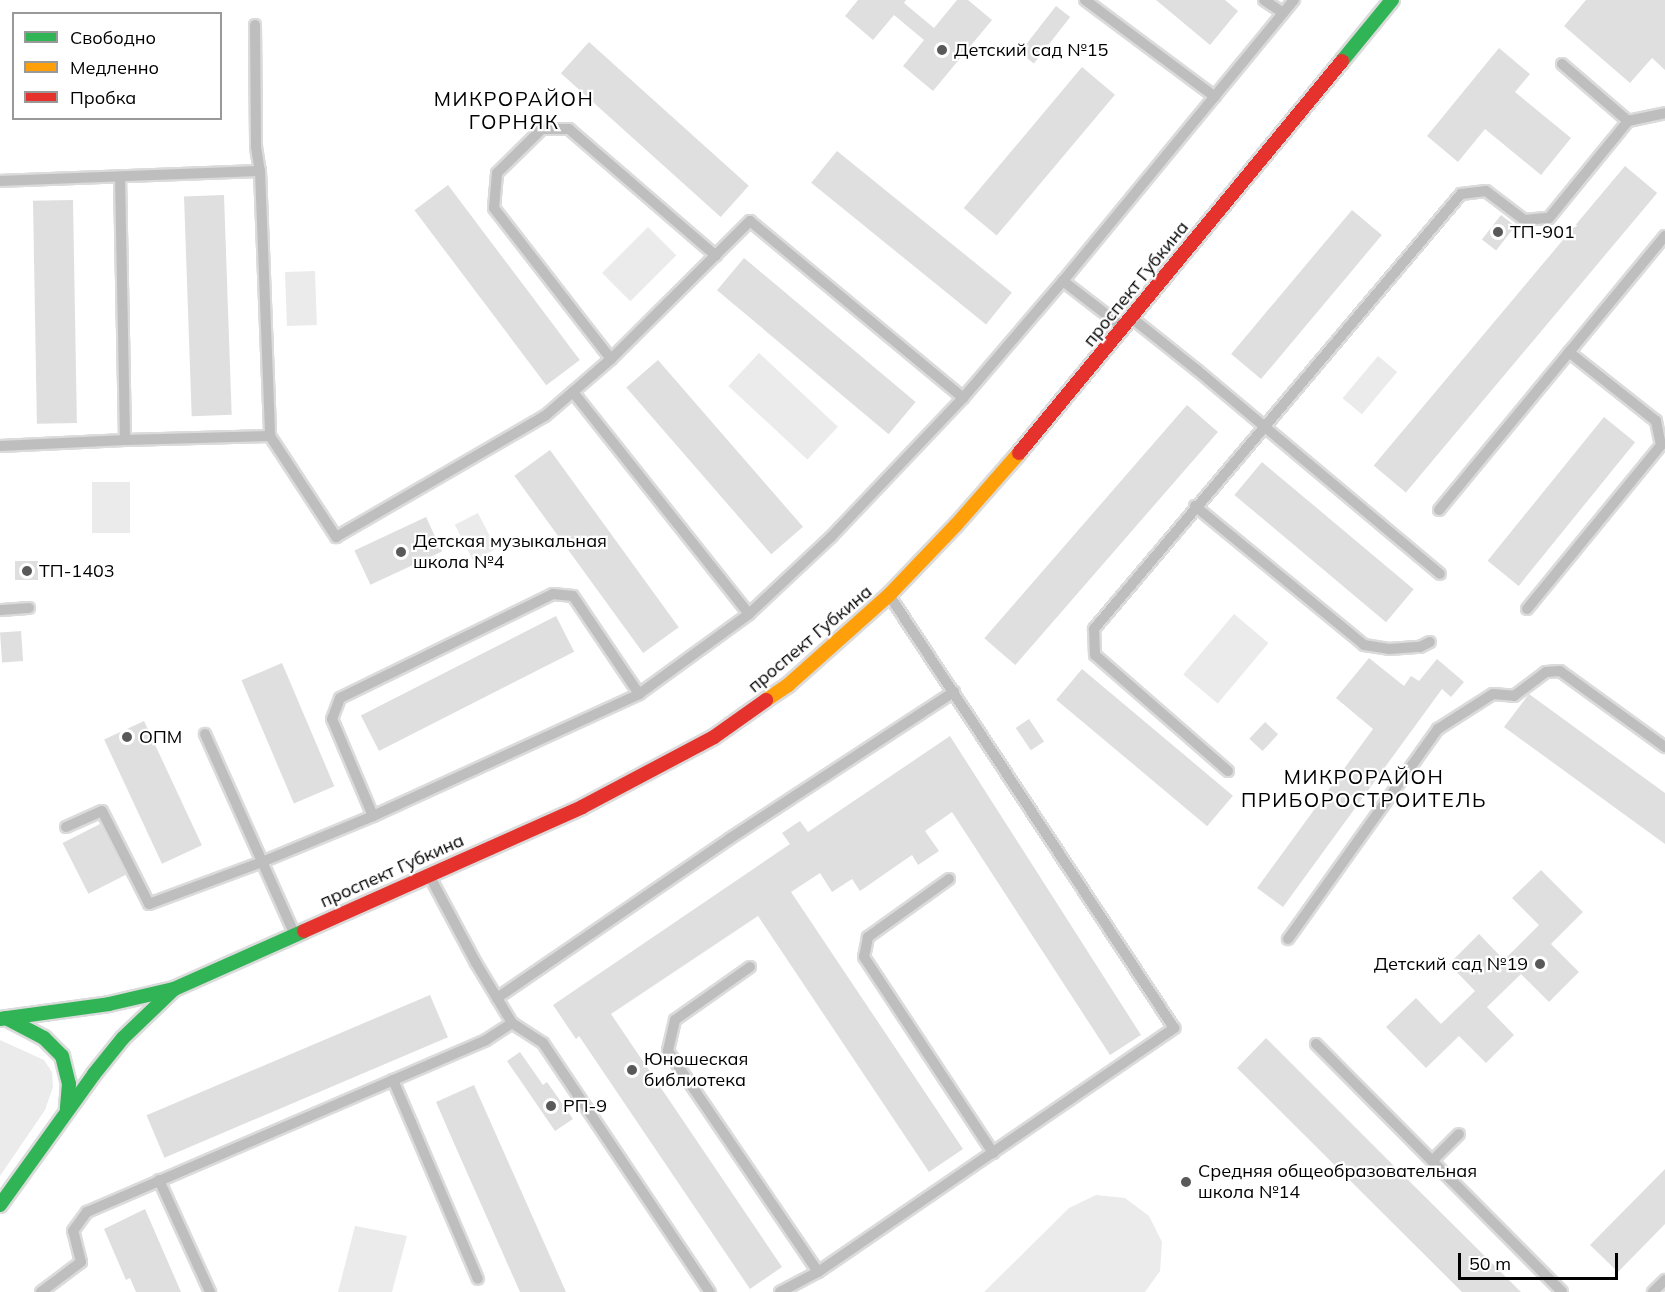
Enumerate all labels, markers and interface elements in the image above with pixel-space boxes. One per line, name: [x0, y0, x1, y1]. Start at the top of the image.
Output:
legend: [12, 12, 222, 120]
text: Свободно: [70, 26, 156, 49]
place label: Детский сад №15: [954, 39, 1108, 61]
marker: Детский сад №15: [935, 43, 949, 57]
text: Медленно: [70, 56, 159, 79]
text: Пробка: [70, 86, 136, 109]
district label: МИКРОРАЙОН ГОРНЯК: [434, 87, 594, 134]
street label: проспект Губкина: [1079, 217, 1193, 351]
place label: ТП-901: [1510, 221, 1575, 243]
marker: ТП-901: [1491, 225, 1505, 239]
place label: Детская музыкальная школа №4: [413, 531, 607, 574]
marker: Детская музыкальная школа №4: [394, 545, 408, 559]
place label: ТП-1403: [39, 560, 115, 582]
marker: ТП-1403: [20, 564, 34, 578]
street label: проспект Губкина: [744, 581, 876, 697]
place label: ОПМ: [139, 726, 182, 748]
marker: ОПМ: [120, 730, 134, 744]
district label: МИКРОРАЙОН ПРИБОРОСТРОИТЕЛЬ: [1241, 764, 1487, 811]
street label: проспект Губкина: [317, 830, 467, 912]
place label: Детский сад №19: [1374, 953, 1528, 975]
marker: Детский сад №19: [1533, 957, 1547, 971]
place label: Юношеская библиотека: [644, 1049, 748, 1092]
marker: Юношеская библиотека: [625, 1063, 639, 1077]
place label: РП-9: [563, 1095, 607, 1117]
marker: РП-9: [544, 1099, 558, 1113]
place label: Средняя общеобразовательная школа №14: [1198, 1161, 1477, 1204]
marker: Средняя общеобразовательная школа №14: [1179, 1175, 1193, 1189]
scale bar: [1461, 1241, 1622, 1279]
text: 50 m: [1469, 1252, 1511, 1275]

